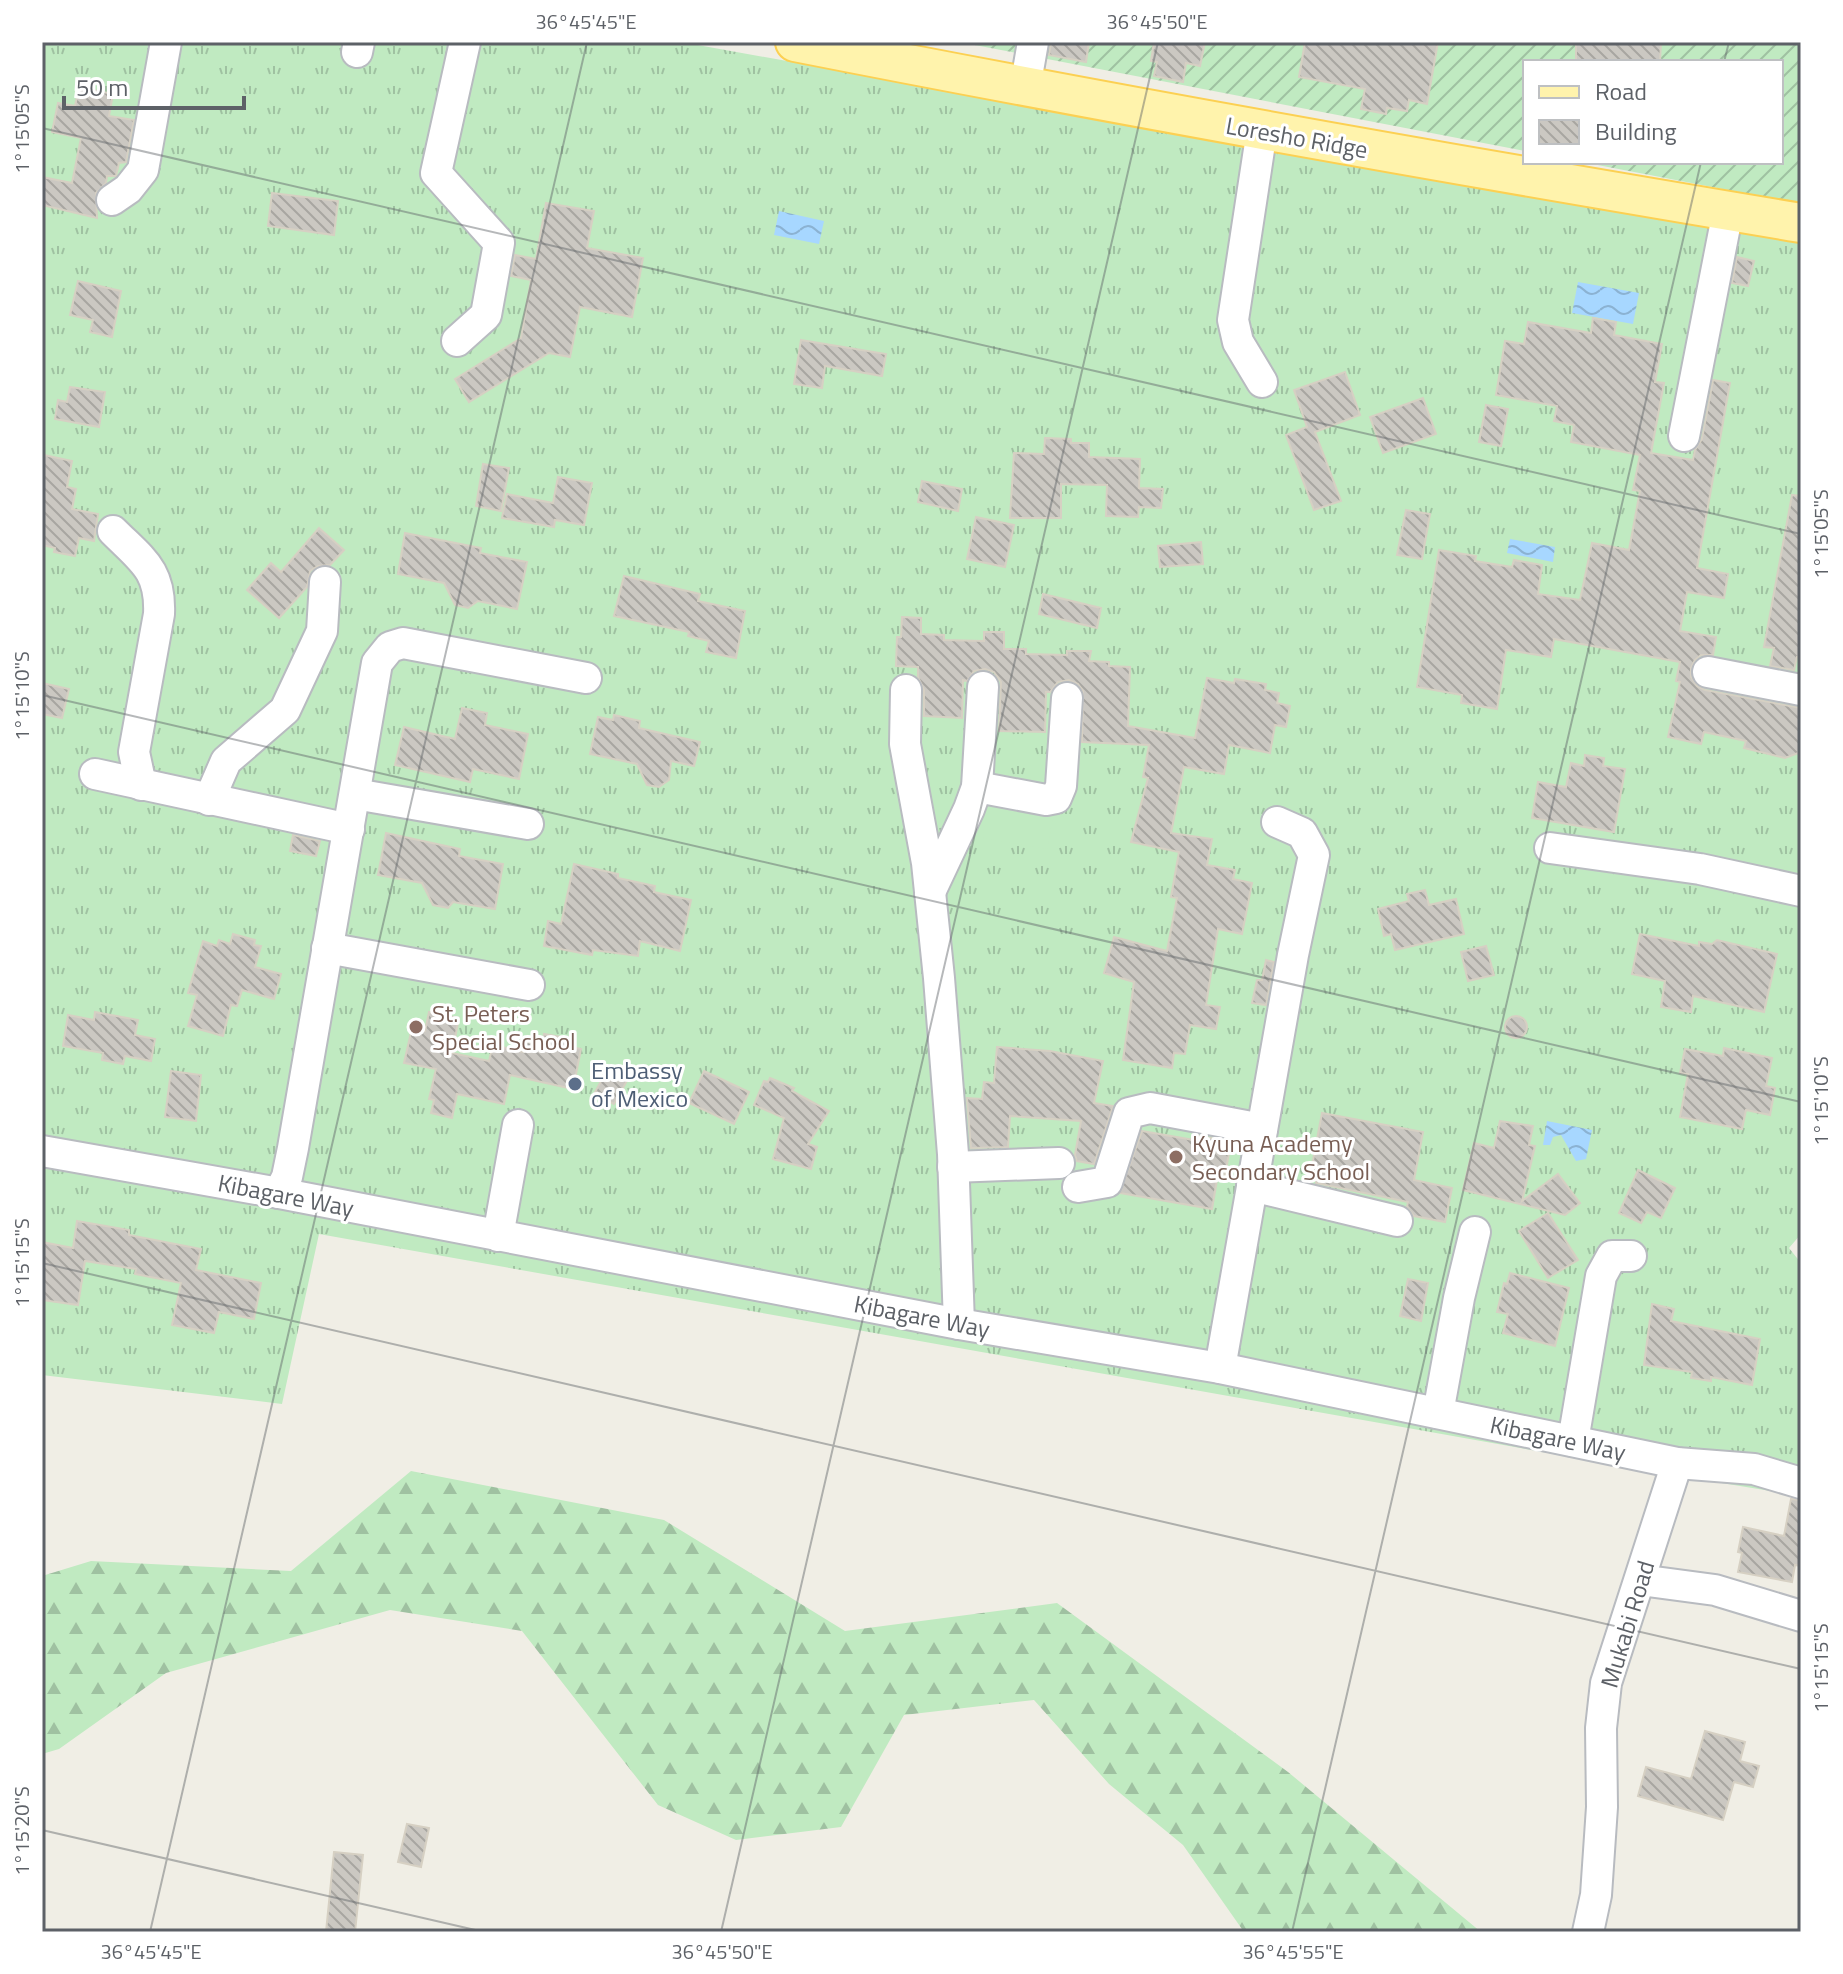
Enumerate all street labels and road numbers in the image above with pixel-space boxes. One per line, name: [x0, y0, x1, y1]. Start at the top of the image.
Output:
street label: Loresho Ridge: [1223, 107, 1371, 167]
street label: Kibagare Way: [215, 1164, 357, 1226]
street label: Kibagare Way: [851, 1285, 993, 1347]
street label: Kibagare Way: [1487, 1406, 1630, 1470]
street label: Mukabi Road: [1591, 1556, 1663, 1692]

